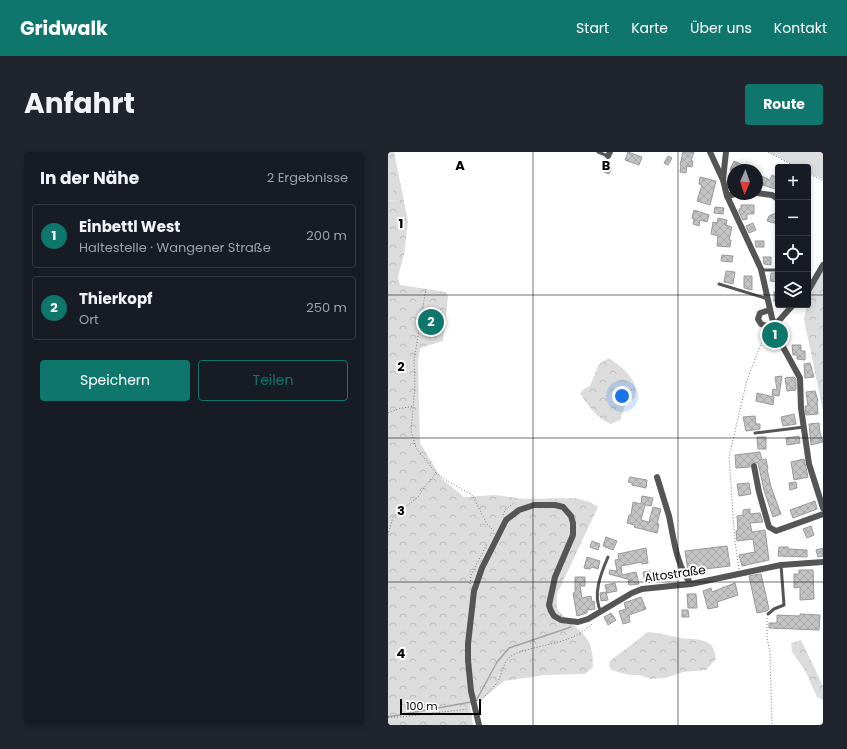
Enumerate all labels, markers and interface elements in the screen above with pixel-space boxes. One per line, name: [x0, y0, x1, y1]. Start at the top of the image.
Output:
text: Gridwalk: [20, 15, 108, 42]
text: Start: [576, 18, 609, 38]
text: Karte: [631, 18, 668, 38]
text: Über uns: [690, 18, 752, 38]
text: Kontakt: [774, 18, 827, 38]
text: Anfahrt: [24, 84, 135, 123]
button: Route: [745, 84, 823, 125]
text: A: [455, 156, 465, 175]
text: B: [602, 156, 611, 175]
north arrow: [727, 164, 763, 200]
map controls: [775, 164, 811, 308]
button: +: [775, 164, 811, 200]
text: In der Nähe: [40, 166, 139, 190]
text: 2 Ergebnisse: [267, 168, 348, 187]
button: −: [775, 200, 811, 236]
text: 1: [399, 214, 403, 233]
text: Einbettl West: [79, 216, 180, 237]
text: 1: [52, 226, 56, 245]
text: 200 m: [306, 226, 347, 245]
button: locate: [775, 236, 811, 272]
text: Haltestelle · Wangener Straße: [79, 238, 271, 257]
button: layers: [775, 272, 811, 308]
text: Thierkopf: [79, 288, 152, 309]
text: 2: [50, 298, 58, 317]
text: 250 m: [306, 298, 347, 317]
pin: 2: [418, 307, 444, 337]
text: Ort: [79, 310, 99, 329]
pin: 1: [762, 320, 788, 350]
text: 2: [397, 357, 405, 376]
button: Speichern: [40, 360, 190, 401]
button: Teilen: [198, 360, 348, 401]
your location: [612, 386, 632, 406]
text: 3: [397, 501, 405, 520]
street label: Altostraße: [643, 561, 707, 586]
text: 4: [397, 644, 406, 663]
scale bar: [400, 697, 481, 716]
text: 100 m: [406, 698, 438, 714]

